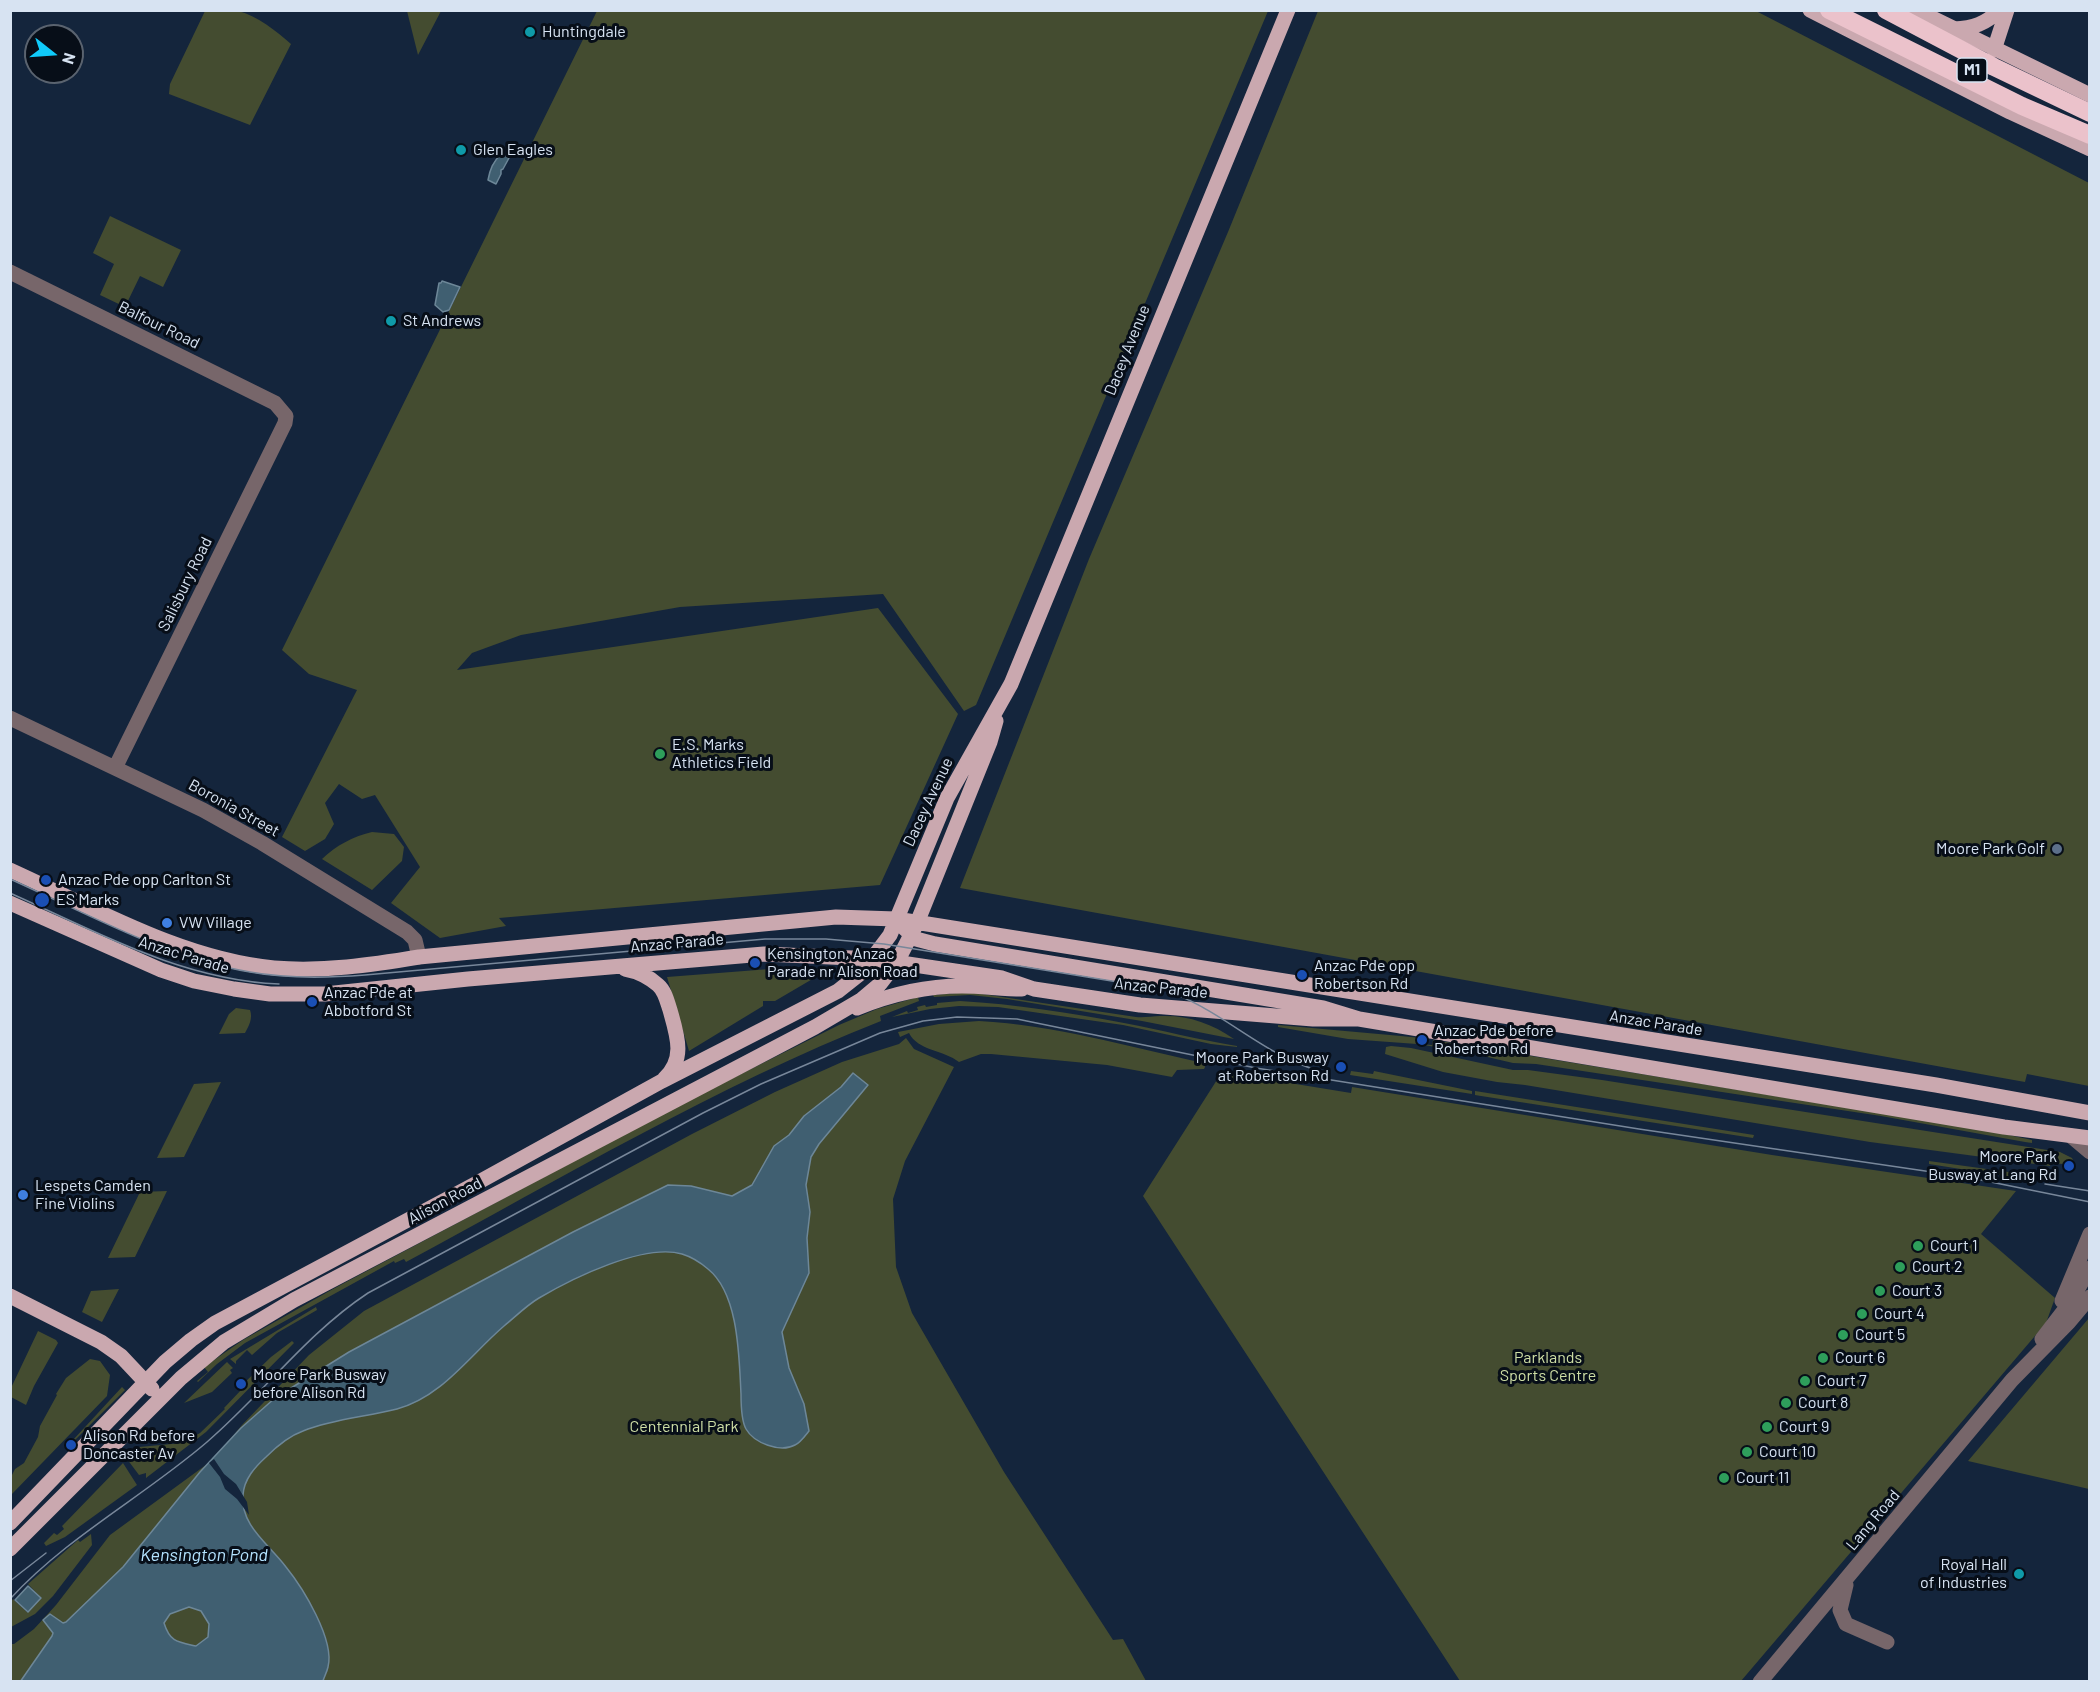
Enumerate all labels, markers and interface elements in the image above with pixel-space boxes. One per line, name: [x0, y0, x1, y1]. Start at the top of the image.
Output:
place label: Huntingdale: [542, 22, 626, 42]
north arrow: [24, 24, 84, 84]
marker: Huntingdale: [523, 25, 537, 39]
text: N: [59, 51, 80, 67]
road number: M1: [1957, 58, 1987, 82]
place label: Glen Eagles: [473, 140, 553, 160]
marker: Glen Eagles: [454, 143, 468, 157]
street label: Balfour Road: [115, 297, 203, 353]
street label: Dacey Avenue: [1100, 302, 1154, 398]
place label: St Andrews: [403, 311, 481, 331]
marker: St Andrews: [384, 314, 398, 328]
street label: Salisbury Road: [154, 534, 216, 634]
place label: E.S. Marks Athletics Field: [672, 735, 771, 773]
marker: E.S. Marks Athletics Field: [653, 747, 667, 761]
street label: Dacey Avenue: [899, 754, 957, 850]
street label: Boronia Street: [185, 775, 283, 841]
place label: Moore Park Golf: [1936, 839, 2045, 859]
marker: Moore Park Golf: [2050, 842, 2064, 856]
place label: Anzac Pde opp Carlton St: [58, 870, 231, 890]
marker: Anzac Pde opp Carlton St: [39, 873, 53, 887]
place label: ES Marks: [56, 890, 119, 910]
marker: ES Marks: [33, 891, 51, 909]
place label: VW Village: [179, 913, 252, 933]
marker: VW Village: [160, 916, 174, 930]
street label: Anzac Parade: [629, 929, 725, 957]
street label: Anzac Parade: [136, 932, 232, 978]
place label: Kensington, Anzac Parade nr Alison Road: [767, 944, 918, 982]
marker: Kensington, Anzac Parade nr Alison Road: [748, 956, 762, 970]
place label: Anzac Pde opp Robertson Rd: [1314, 956, 1415, 994]
marker: Anzac Pde opp Robertson Rd: [1295, 968, 1309, 982]
street label: Anzac Parade: [1113, 974, 1209, 1002]
place label: Anzac Pde at Abbotford St: [324, 983, 413, 1021]
marker: Anzac Pde at Abbotford St: [305, 995, 319, 1009]
street label: Anzac Parade: [1608, 1006, 1704, 1040]
place label: Anzac Pde before Robertson Rd: [1434, 1021, 1554, 1059]
marker: Anzac Pde before Robertson Rd: [1415, 1033, 1429, 1047]
place label: Moore Park Busway at Robertson Rd: [1196, 1048, 1329, 1086]
marker: Moore Park Busway at Robertson Rd: [1334, 1060, 1348, 1074]
place label: Moore Park Busway at Lang Rd: [1928, 1147, 2057, 1185]
marker: Moore Park Busway at Lang Rd: [2062, 1159, 2076, 1173]
street label: Alison Road: [405, 1173, 485, 1229]
place label: Lespets Camden Fine Violins: [35, 1176, 151, 1214]
marker: Lespets Camden Fine Violins: [16, 1188, 30, 1202]
place label: Court 1: [1930, 1236, 1978, 1256]
marker: Court 1: [1911, 1239, 1925, 1253]
place label: Court 2: [1912, 1257, 1963, 1277]
marker: Court 2: [1893, 1260, 1907, 1274]
place label: Court 3: [1892, 1281, 1942, 1301]
marker: Court 3: [1873, 1284, 1887, 1298]
place label: Court 4: [1874, 1304, 1925, 1324]
marker: Court 4: [1855, 1307, 1869, 1321]
place label: Court 5: [1855, 1325, 1905, 1345]
marker: Court 5: [1836, 1328, 1850, 1342]
park label: Parklands Sports Centre: [1500, 1348, 1596, 1386]
place label: Court 6: [1835, 1348, 1885, 1368]
marker: Court 6: [1816, 1351, 1830, 1365]
place label: Moore Park Busway before Alison Rd: [253, 1365, 386, 1403]
place label: Court 7: [1817, 1371, 1867, 1391]
marker: Court 7: [1798, 1374, 1812, 1388]
marker: Moore Park Busway before Alison Rd: [234, 1377, 248, 1391]
place label: Court 8: [1798, 1393, 1848, 1413]
marker: Court 8: [1779, 1396, 1793, 1410]
park label: Centennial Park: [630, 1417, 738, 1437]
place label: Court 9: [1779, 1417, 1829, 1437]
marker: Court 9: [1760, 1420, 1774, 1434]
place label: Alison Rd before Doncaster Av: [83, 1426, 195, 1464]
marker: Alison Rd before Doncaster Av: [64, 1438, 78, 1452]
place label: Court 10: [1759, 1442, 1816, 1462]
marker: Court 10: [1740, 1445, 1754, 1459]
place label: Court 11: [1736, 1468, 1789, 1488]
marker: Court 11: [1717, 1471, 1731, 1485]
street label: Lang Road: [1842, 1486, 1904, 1554]
water label: Kensington Pond: [140, 1544, 268, 1566]
place label: Royal Hall of Industries: [1920, 1555, 2007, 1593]
marker: Royal Hall of Industries: [2012, 1567, 2026, 1581]

